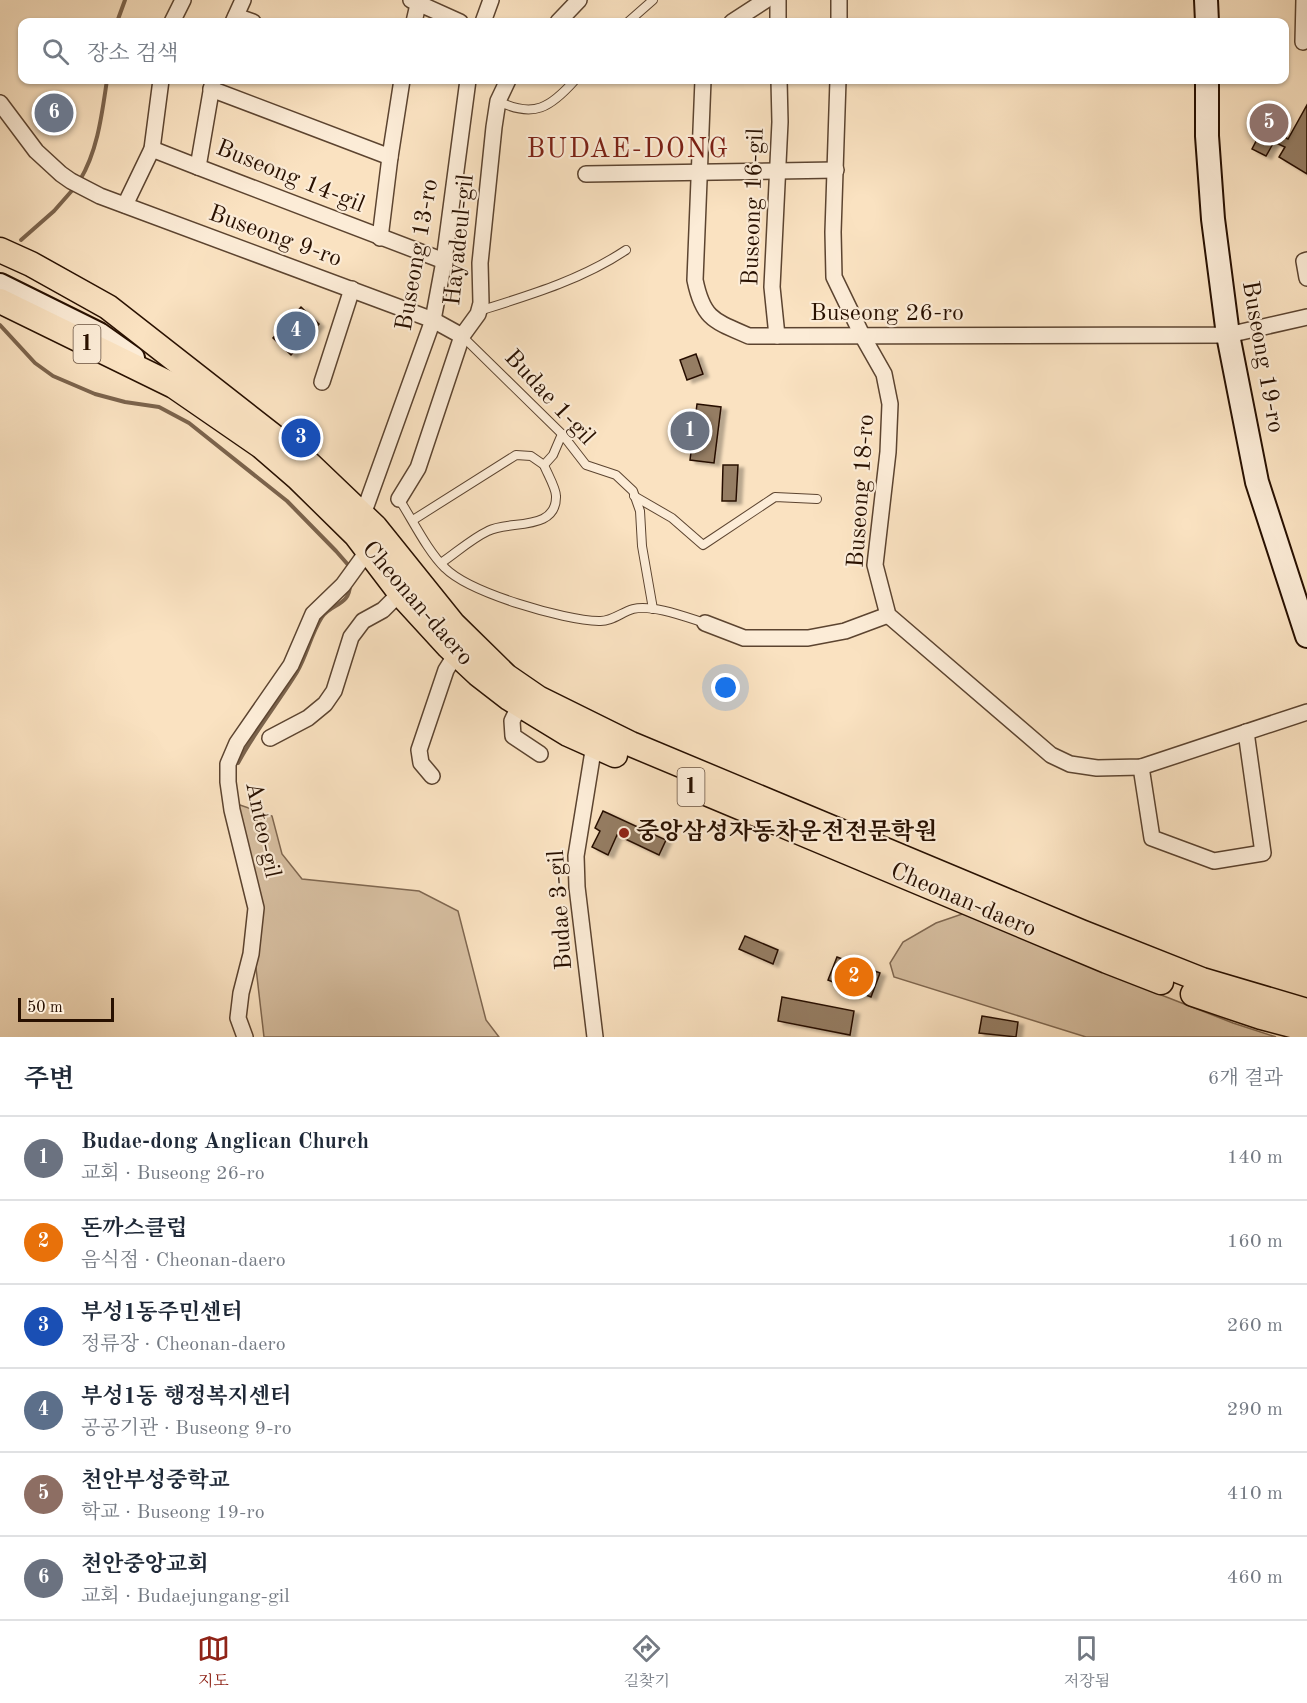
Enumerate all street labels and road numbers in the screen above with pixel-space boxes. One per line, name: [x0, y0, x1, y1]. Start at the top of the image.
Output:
street label: Buseong 16-gil: [739, 128, 769, 286]
street label: Buseong 14-gil: [212, 136, 368, 218]
street label: Hayadeul-gil: [441, 173, 479, 307]
street label: Buseong 13-ro: [393, 177, 443, 333]
street label: Buseong 9-ro: [205, 202, 345, 272]
street label: Buseong 19-ro: [1237, 279, 1287, 435]
street label: Buseong 26-ro: [810, 302, 964, 326]
road number: 1: [74, 325, 100, 363]
street label: Budae 1-gil: [499, 346, 599, 450]
street label: Buseong 18-ro: [845, 413, 879, 569]
street label: Cheonan-daero: [357, 537, 477, 671]
road number: 1: [678, 768, 704, 806]
street label: Anteo-gil: [240, 780, 284, 880]
street label: Budae 3-gil: [545, 849, 577, 971]
street label: Cheonan-daero: [887, 859, 1039, 943]

